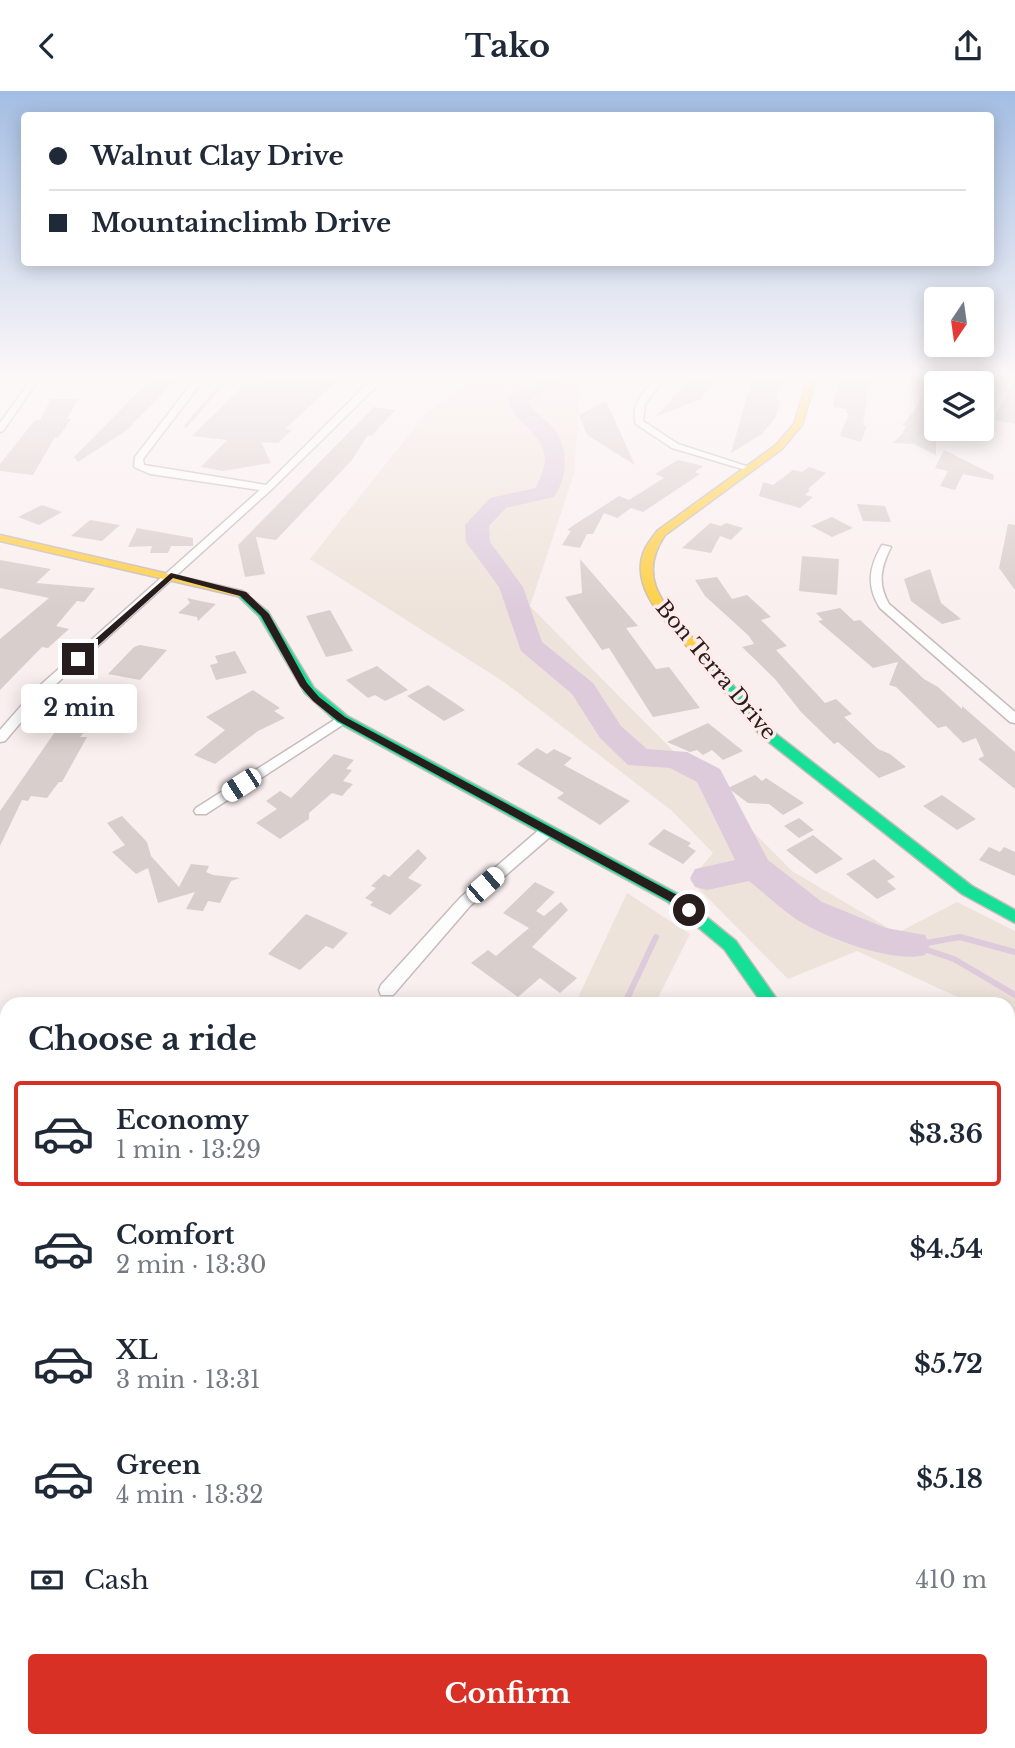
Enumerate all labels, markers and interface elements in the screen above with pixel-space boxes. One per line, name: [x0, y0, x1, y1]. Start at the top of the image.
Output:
text: Tako: [465, 26, 550, 66]
icon: back: [28, 27, 66, 65]
icon: share: [949, 27, 987, 65]
text: Walnut Clay Drive: [91, 140, 344, 172]
text: Mountainclimb Drive: [91, 207, 391, 239]
north arrow: [924, 287, 994, 357]
map controls: [924, 287, 994, 441]
button: layers: [924, 371, 994, 441]
street label: Bon Terra Drive: [650, 595, 782, 745]
route end: [62, 643, 94, 675]
callout: 2 min: [20, 683, 136, 733]
text: 2 min: [43, 694, 115, 722]
car: [218, 765, 265, 805]
car: [463, 863, 508, 907]
route start: [673, 894, 705, 926]
text: Choose a ride: [28, 1019, 257, 1059]
icon: car: [32, 1102, 95, 1165]
text: Economy: [116, 1104, 249, 1136]
text: $3.36: [909, 1118, 983, 1150]
text: 1 min · 13:29: [116, 1136, 261, 1164]
icon: car: [32, 1217, 95, 1280]
text: Comfort: [116, 1219, 234, 1251]
text: $4.54: [909, 1233, 983, 1265]
text: 2 min · 13:30: [116, 1251, 266, 1279]
icon: car: [32, 1332, 95, 1395]
text: XL: [116, 1334, 158, 1366]
text: $5.72: [914, 1348, 983, 1380]
text: 3 min · 13:31: [116, 1366, 260, 1394]
icon: car: [32, 1447, 95, 1510]
text: Green: [116, 1449, 201, 1481]
text: $5.18: [916, 1463, 983, 1495]
text: 4 min · 13:32: [116, 1481, 264, 1509]
icon: cash: [28, 1561, 66, 1599]
text: Cash: [84, 1564, 149, 1596]
text: 410 m: [916, 1566, 987, 1594]
button: Confirm: [28, 1654, 987, 1734]

